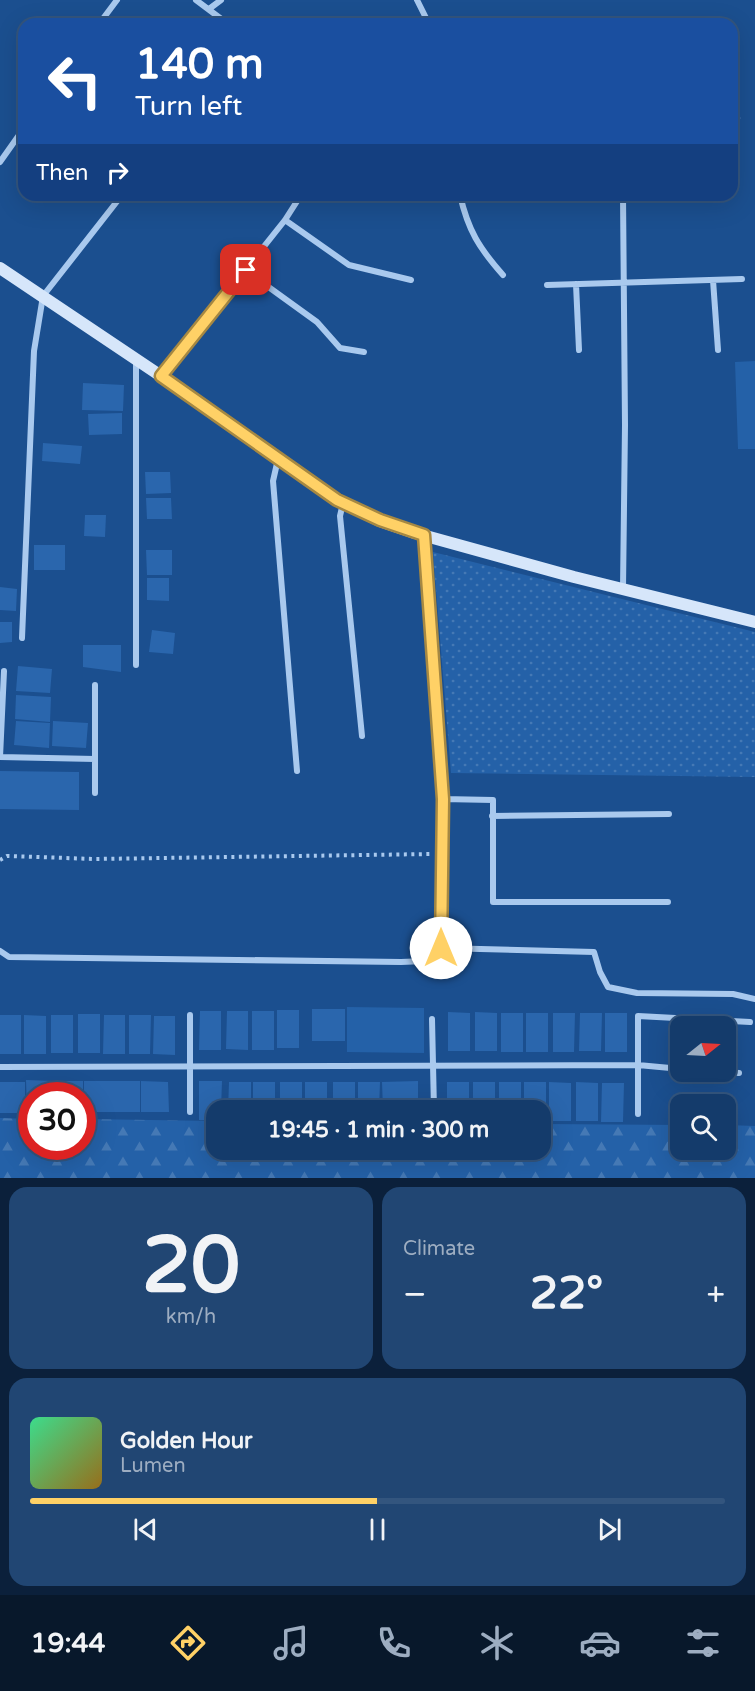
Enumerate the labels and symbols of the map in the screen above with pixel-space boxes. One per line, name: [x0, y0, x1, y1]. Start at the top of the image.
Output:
pin: [220, 244, 271, 295]
position arrow: [409, 916, 473, 980]
north arrow: [670, 1016, 736, 1082]
speed limit sign: 30: [18, 1082, 96, 1160]

